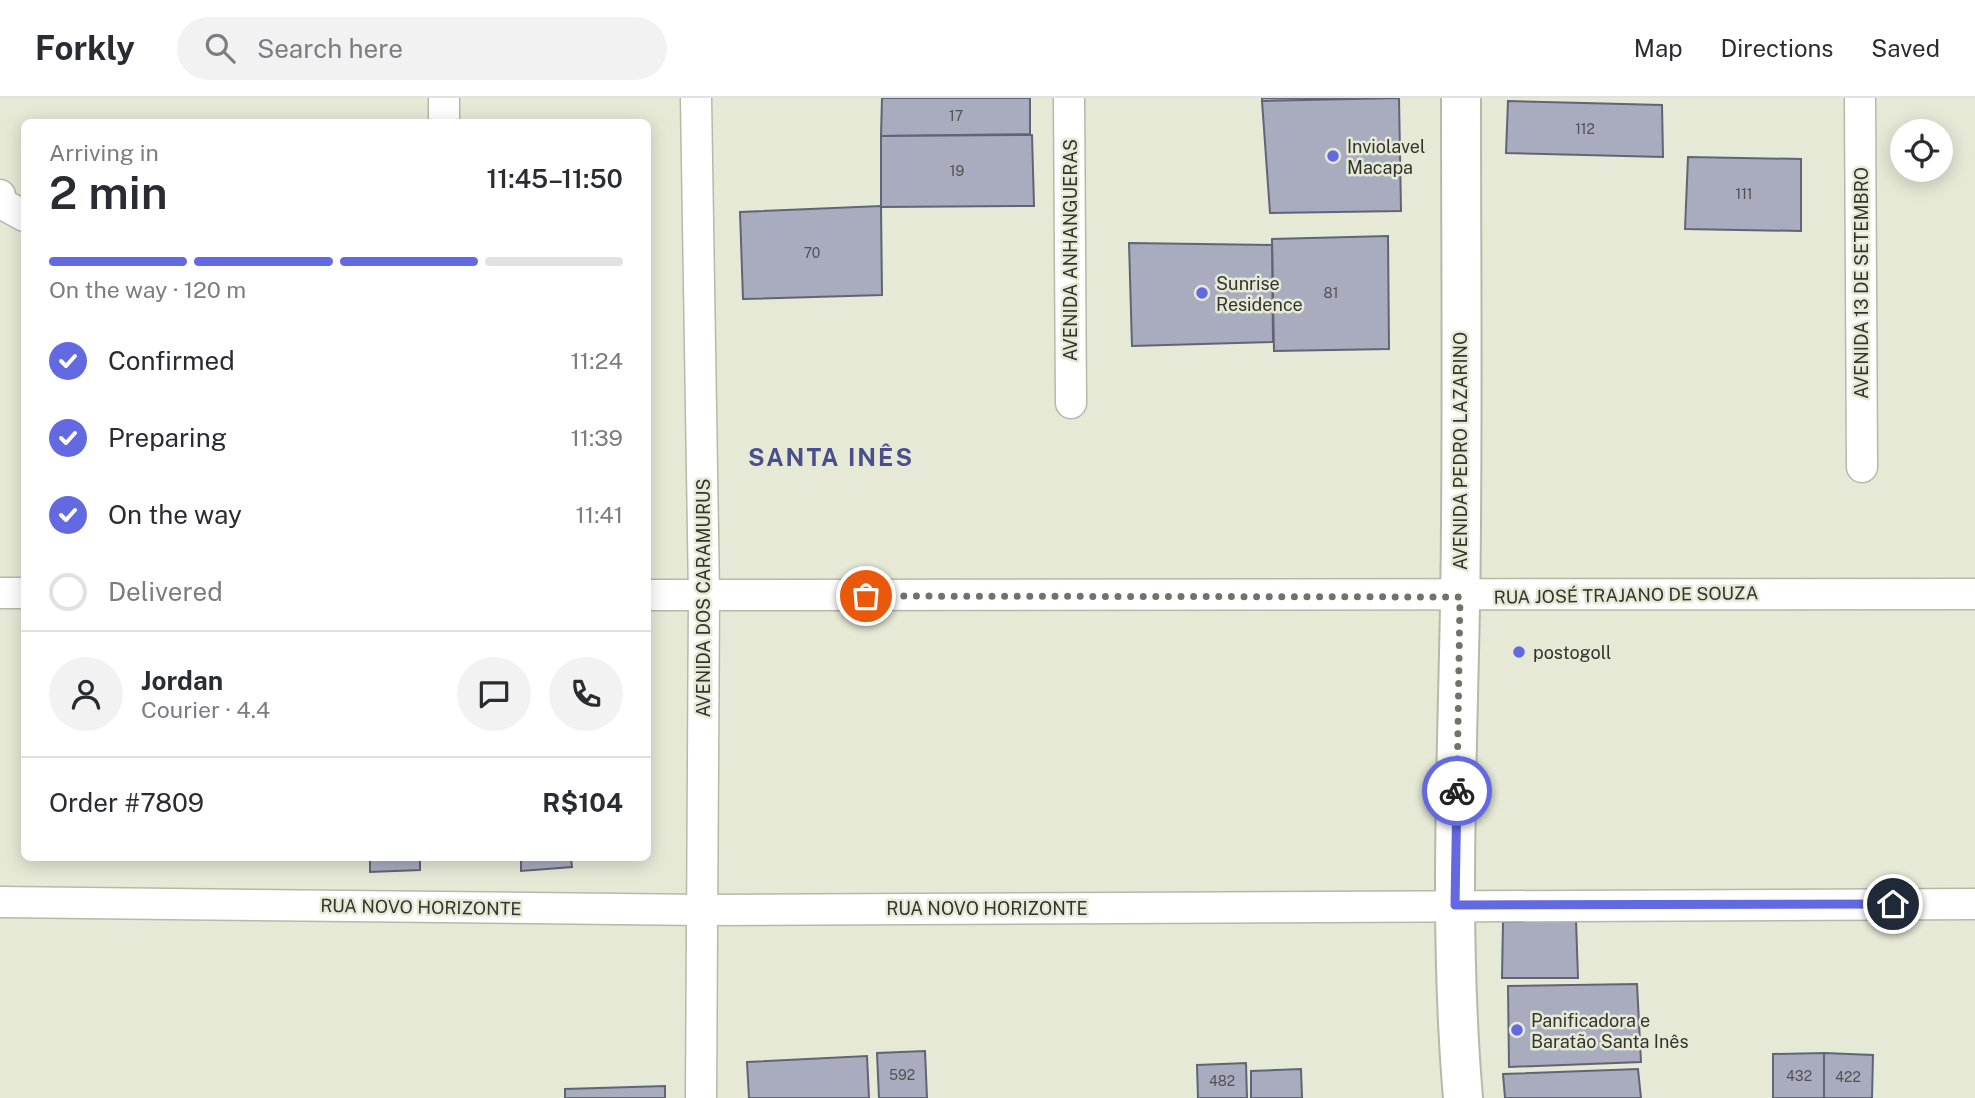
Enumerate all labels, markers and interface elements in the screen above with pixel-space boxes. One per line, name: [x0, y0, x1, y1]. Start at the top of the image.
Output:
search box: [177, 17, 667, 80]
text: Forkly: [35, 29, 135, 67]
icon: search: [201, 29, 239, 67]
text: Search here: [257, 33, 403, 64]
text: Map: [1634, 34, 1683, 62]
text: Directions: [1721, 34, 1833, 62]
text: Saved: [1871, 34, 1940, 62]
house number: 17: [949, 108, 963, 124]
map controls: [1890, 119, 1953, 182]
button: locate: [1890, 119, 1953, 182]
house number: 112: [1575, 121, 1595, 137]
place label: Inviolavel Macapa: [1347, 136, 1425, 178]
text: Arriving in: [49, 139, 159, 166]
street label: AVENIDA ANHANGUERAS: [1060, 139, 1081, 361]
marker: Inviolavel Macapa: [1325, 148, 1341, 164]
text: 11:45–11:50: [486, 163, 623, 194]
house number: 19: [950, 163, 964, 179]
text: 2 min: [49, 165, 168, 219]
street label: AVENIDA 13 DE SETEMBRO: [1851, 167, 1872, 399]
house number: 111: [1735, 186, 1753, 202]
house number: 70: [804, 245, 820, 261]
place label: Sunrise Residence: [1216, 273, 1303, 315]
text: On the way · 120 m: [49, 276, 246, 303]
marker: Sunrise Residence: [1194, 285, 1210, 301]
house number: 81: [1324, 285, 1338, 301]
street label: AVENIDA PEDRO LAZARINO: [1450, 332, 1471, 570]
icon: check: [49, 342, 87, 380]
text: Confirmed: [108, 345, 235, 376]
text: 11:24: [570, 347, 623, 374]
icon: check: [49, 419, 87, 457]
text: Preparing: [108, 422, 227, 453]
text: 11:39: [570, 424, 623, 451]
district label: SANTA INÊS: [748, 443, 914, 471]
street label: AVENIDA DOS CARAMURUS: [693, 479, 714, 717]
icon: check: [49, 496, 87, 534]
text: On the way: [108, 499, 242, 530]
text: 11:41: [575, 501, 623, 528]
pin: [836, 566, 896, 626]
text: Delivered: [108, 576, 223, 607]
icon: bag: [847, 577, 885, 615]
street label: RUA JOSÉ TRAJANO DE SOUZA: [1493, 581, 1759, 608]
place label: postogoll: [1533, 642, 1611, 663]
marker: postogoll: [1511, 644, 1527, 660]
button: person: [49, 657, 123, 731]
button: chat: [457, 657, 531, 731]
button: phone: [549, 657, 623, 731]
text: Jordan: [141, 665, 223, 696]
text: Courier · 4.4: [141, 696, 270, 723]
courier: [1422, 756, 1492, 826]
icon: bike: [1438, 772, 1476, 810]
text: Order #7809: [49, 787, 204, 818]
text: R$104: [542, 787, 623, 818]
pin: [1863, 874, 1923, 934]
icon: home: [1874, 885, 1912, 923]
street label: RUA NOVO HORIZONTE: [320, 895, 522, 919]
street label: RUA NOVO HORIZONTE: [886, 898, 1088, 919]
place label: Panificadora e Baratão Santa Inês: [1531, 1010, 1689, 1052]
marker: Panificadora e Baratão Santa Inês: [1509, 1022, 1525, 1038]
house number: 592: [889, 1067, 915, 1083]
house number: 432: [1786, 1068, 1812, 1084]
house number: 422: [1835, 1069, 1861, 1085]
house number: 482: [1209, 1073, 1235, 1089]

